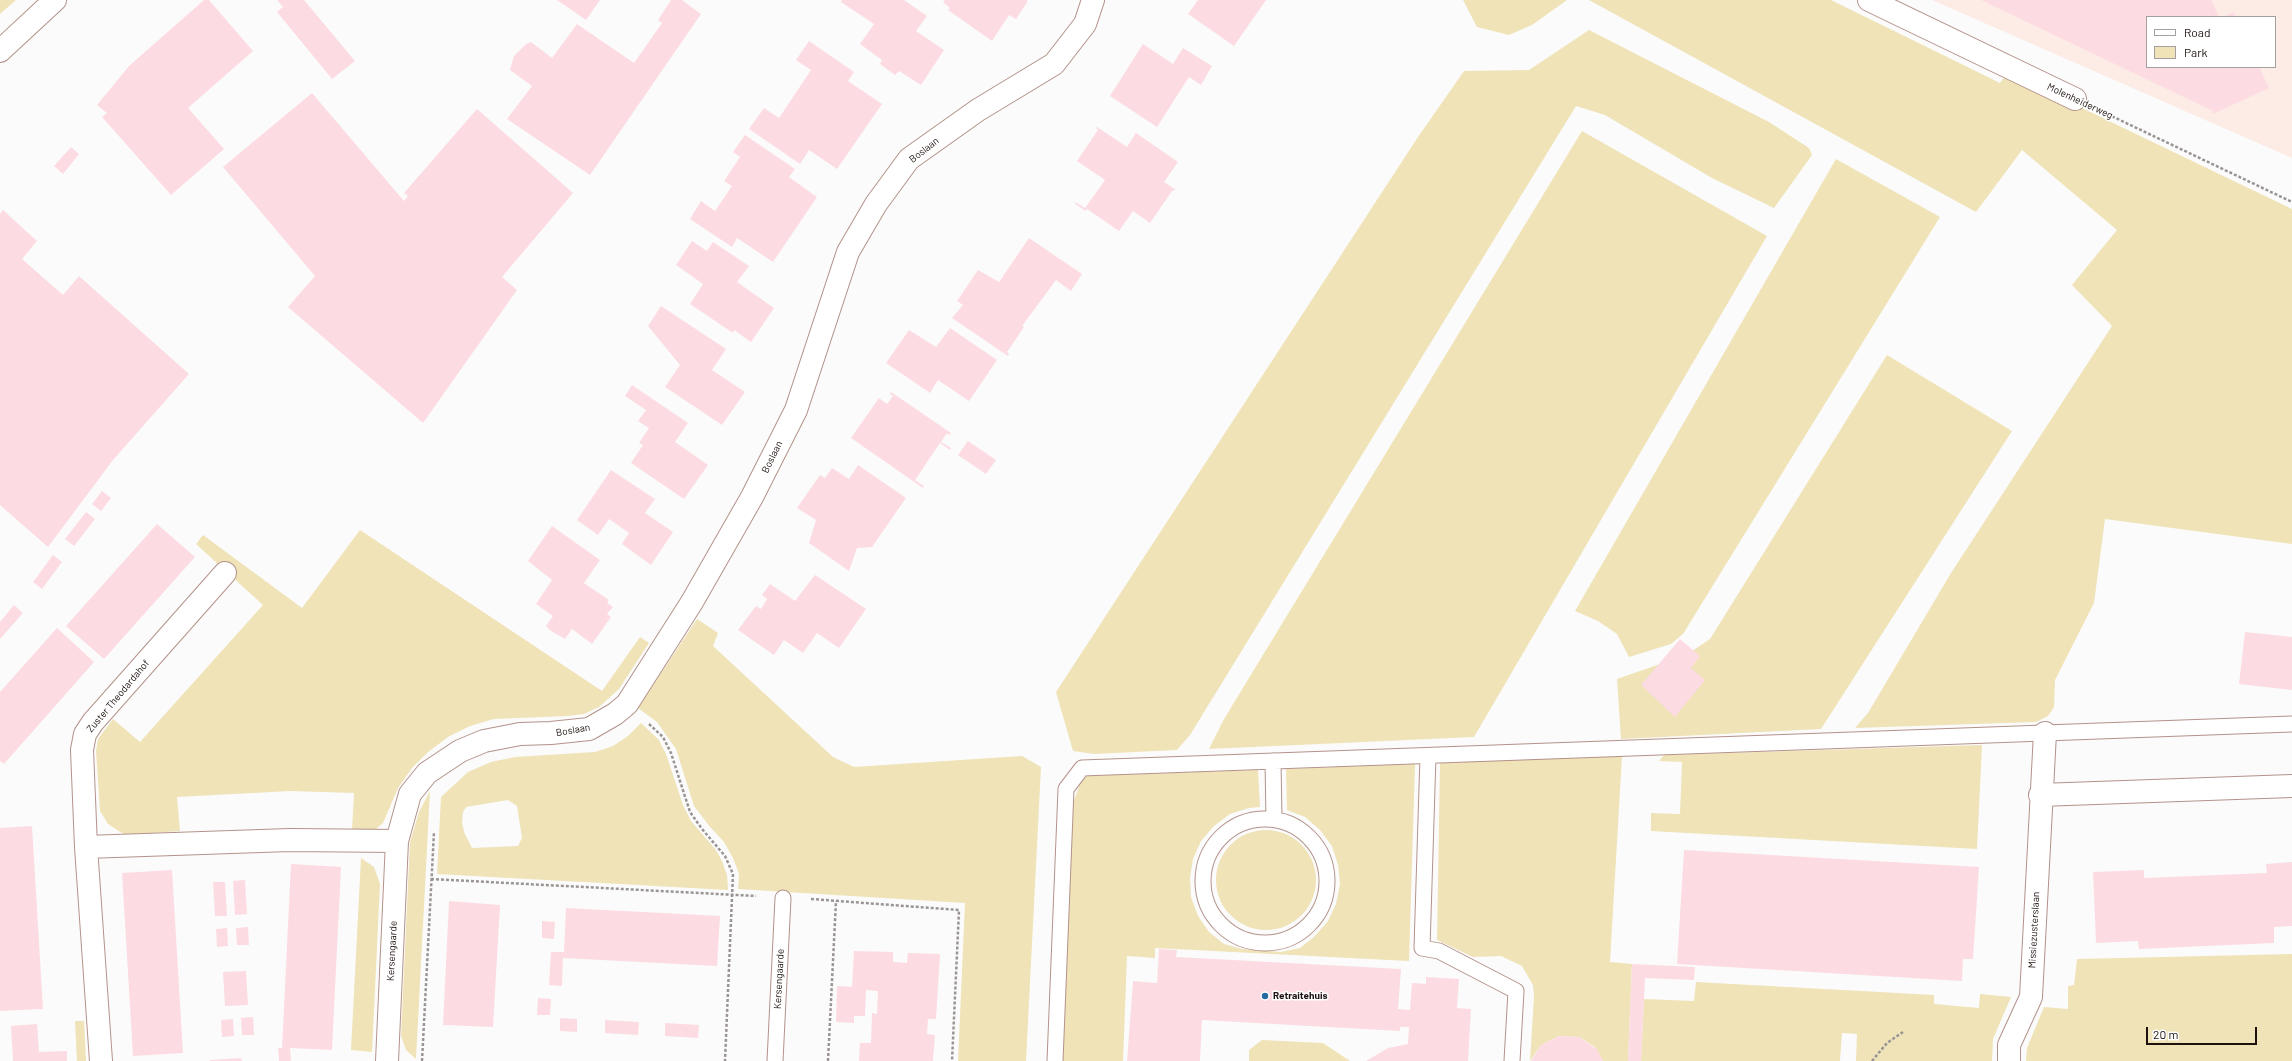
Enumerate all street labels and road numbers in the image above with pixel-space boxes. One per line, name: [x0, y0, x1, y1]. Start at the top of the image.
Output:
street label: Molenheiderweg: [2045, 81, 2115, 121]
street label: Boslaan: [907, 135, 941, 165]
street label: Boslaan: [759, 439, 785, 475]
street label: Zuster Theodardahof: [84, 657, 152, 735]
street label: Boslaan: [555, 721, 591, 739]
street label: Missiezusterslaan: [2026, 891, 2042, 969]
street label: Kersengaarde: [384, 921, 400, 981]
street label: Kersengaarde: [771, 949, 787, 1009]

